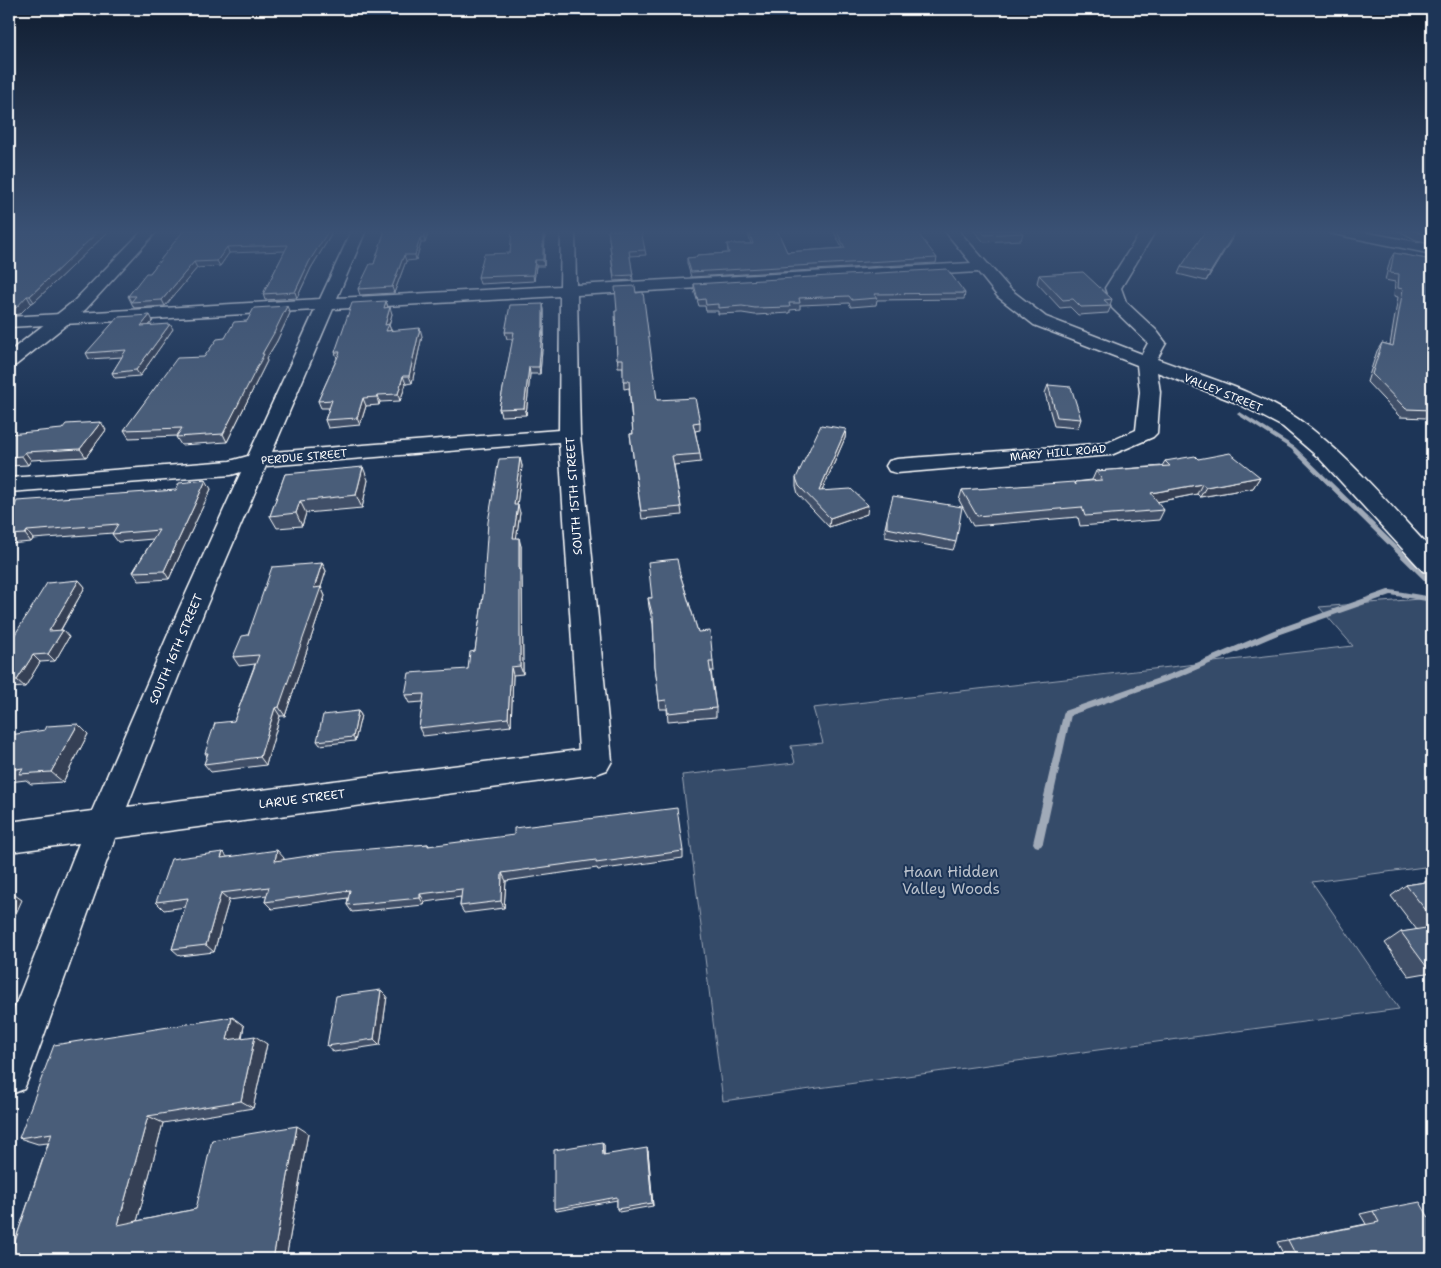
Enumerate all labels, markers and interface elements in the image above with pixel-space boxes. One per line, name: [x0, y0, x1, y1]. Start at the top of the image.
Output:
street label: VALLEY STREET: [1181, 370, 1265, 416]
street label: SOUTH 15TH STREET: [562, 436, 586, 556]
street label: MARY HILL ROAD: [1009, 441, 1107, 465]
street label: PERDUE STREET: [260, 446, 348, 468]
street label: SOUTH 16TH STREET: [145, 591, 207, 707]
street label: LARUE STREET: [258, 786, 347, 812]
park label: Haan Hidden Valley Woods: [902, 862, 1000, 899]

